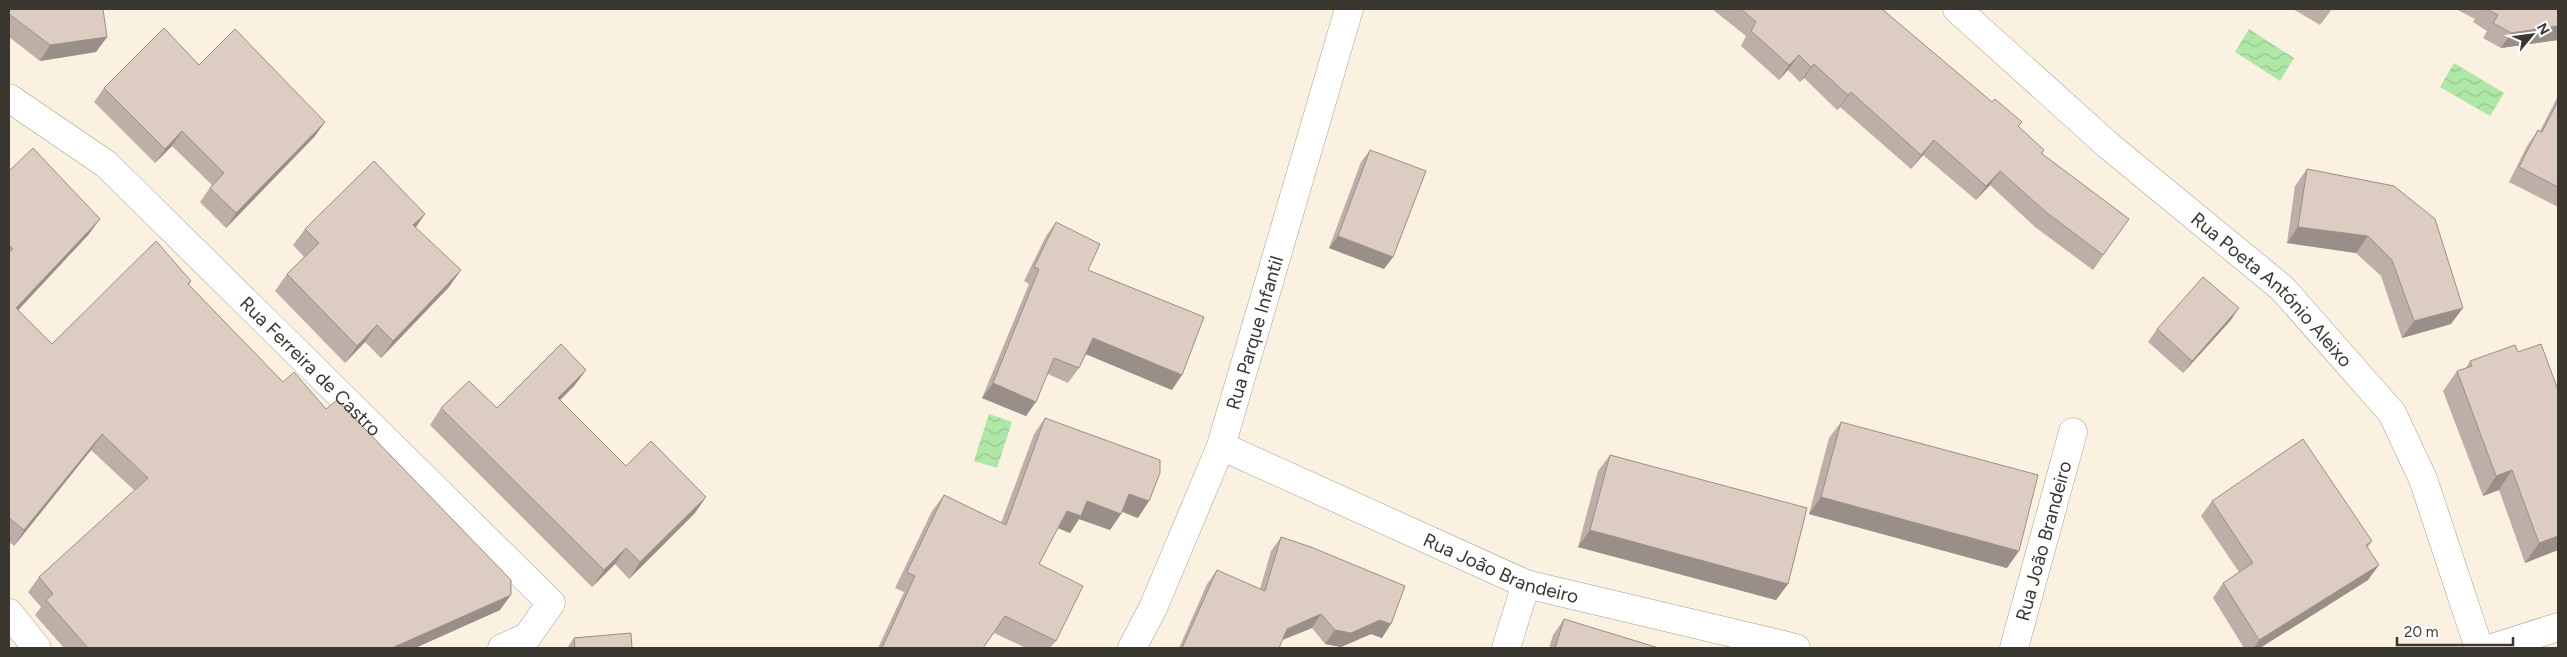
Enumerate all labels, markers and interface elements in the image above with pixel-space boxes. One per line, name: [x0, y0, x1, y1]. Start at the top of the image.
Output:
north arrow: [2507, 10, 2557, 60]
text: N: [2533, 20, 2553, 38]
street label: Rua Poeta António Aleixo: [2187, 207, 2357, 371]
street label: Rua Parque Infantil: [1221, 253, 1288, 412]
street label: Rua Ferreira de Castro: [235, 291, 386, 441]
street label: Rua João Brandeiro: [2010, 458, 2076, 623]
street label: Rua João Brandeiro: [1420, 528, 1581, 608]
scale bar: [2397, 614, 2513, 646]
text: 20 m: [2404, 623, 2438, 641]

